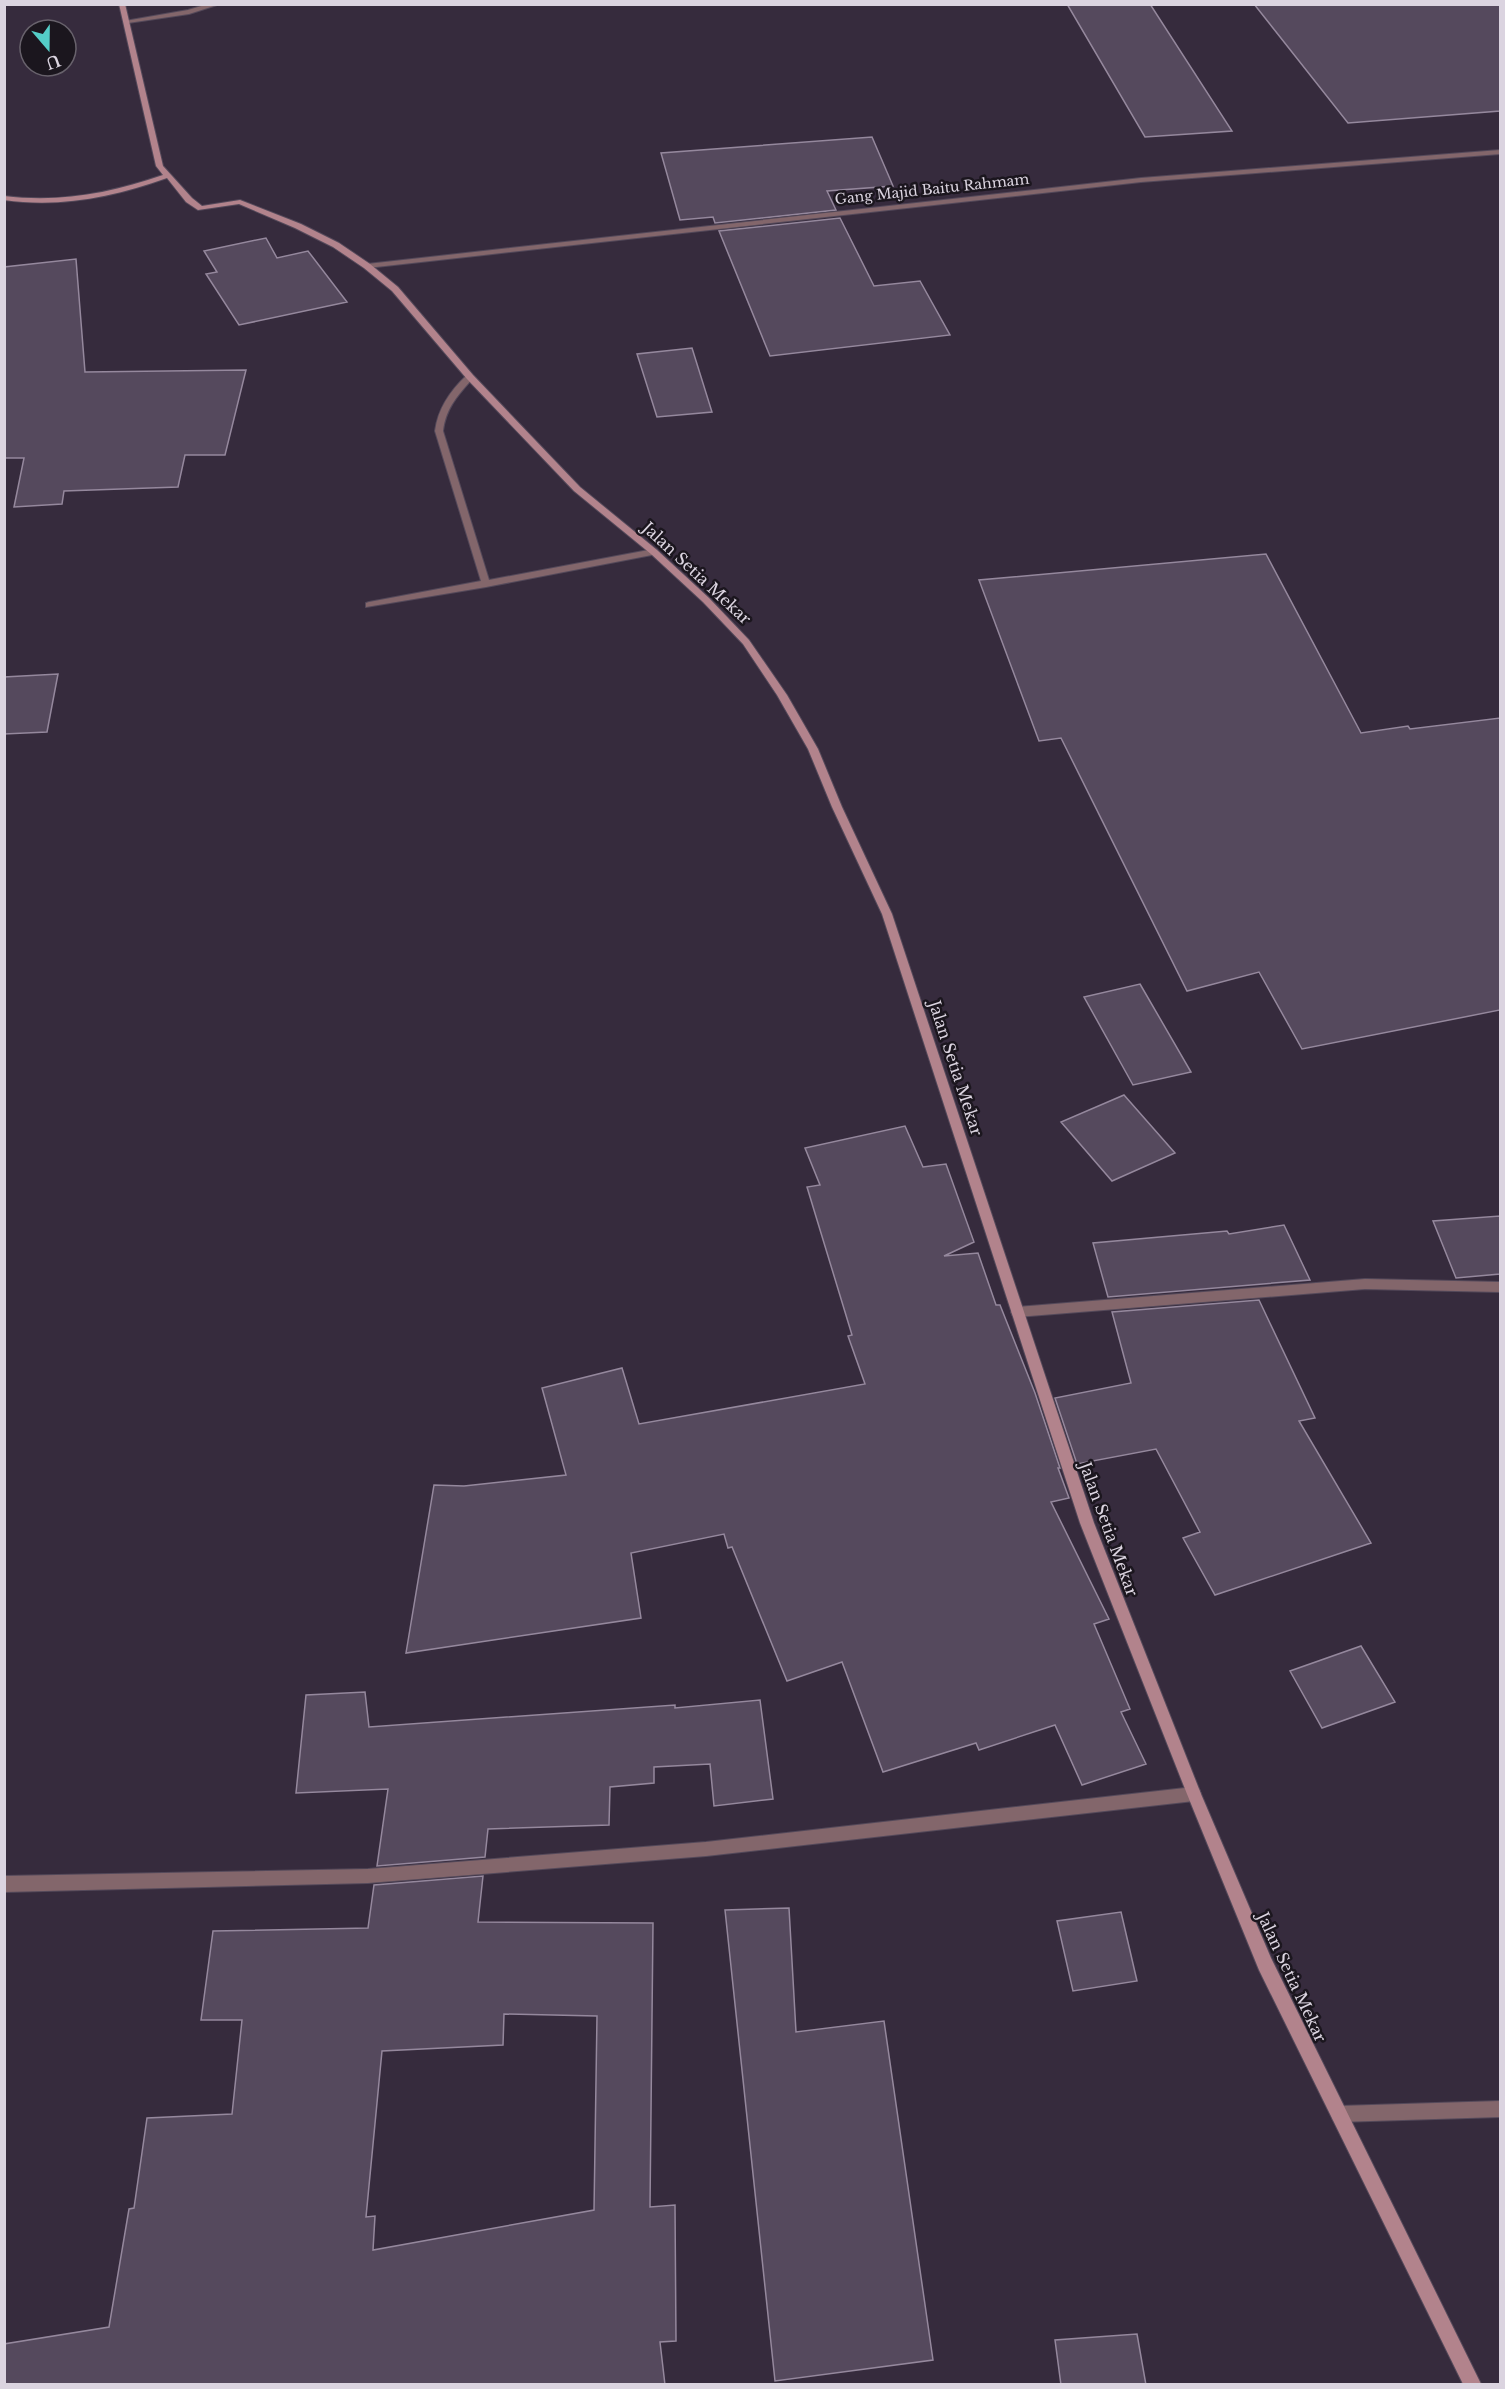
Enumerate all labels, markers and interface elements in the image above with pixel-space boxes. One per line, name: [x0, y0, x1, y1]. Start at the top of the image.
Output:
north arrow: [18, 18, 78, 78]
text: U: [43, 50, 63, 74]
street label: Gang Majid Baitu Rahmam: [834, 170, 1030, 208]
street label: Jalan Setia Mekar: [637, 516, 756, 629]
street label: Jalan Setia Mekar: [924, 996, 987, 1139]
street label: Jalan Setia Mekar: [1075, 1457, 1143, 1599]
street label: Jalan Setia Mekar: [1252, 1907, 1331, 2046]

